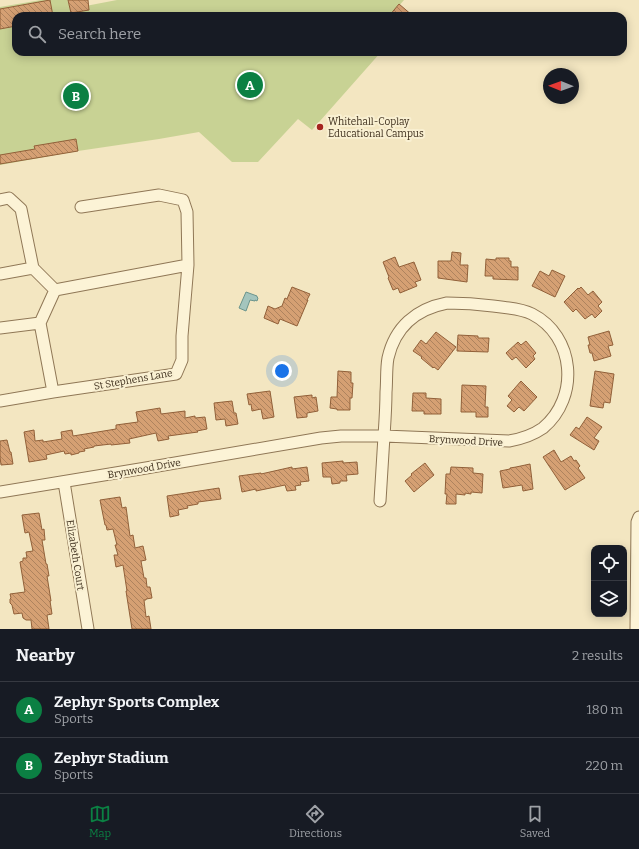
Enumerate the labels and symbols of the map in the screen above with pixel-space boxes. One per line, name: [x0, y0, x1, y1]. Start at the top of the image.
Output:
north arrow: [543, 68, 579, 104]
pin: A: [237, 70, 263, 100]
pin: B: [63, 81, 89, 111]
place label: Whitehall-Coplay Educational Campus: [328, 116, 424, 140]
marker: Whitehall-Coplay Educational Campus: [315, 122, 325, 132]
your location: [272, 361, 292, 381]
street label: St Stephens Lane: [93, 367, 173, 393]
street label: Brynwood Drive: [429, 433, 503, 449]
street label: Brynwood Drive: [107, 457, 182, 481]
street label: Elizabeth Court: [63, 519, 87, 592]

